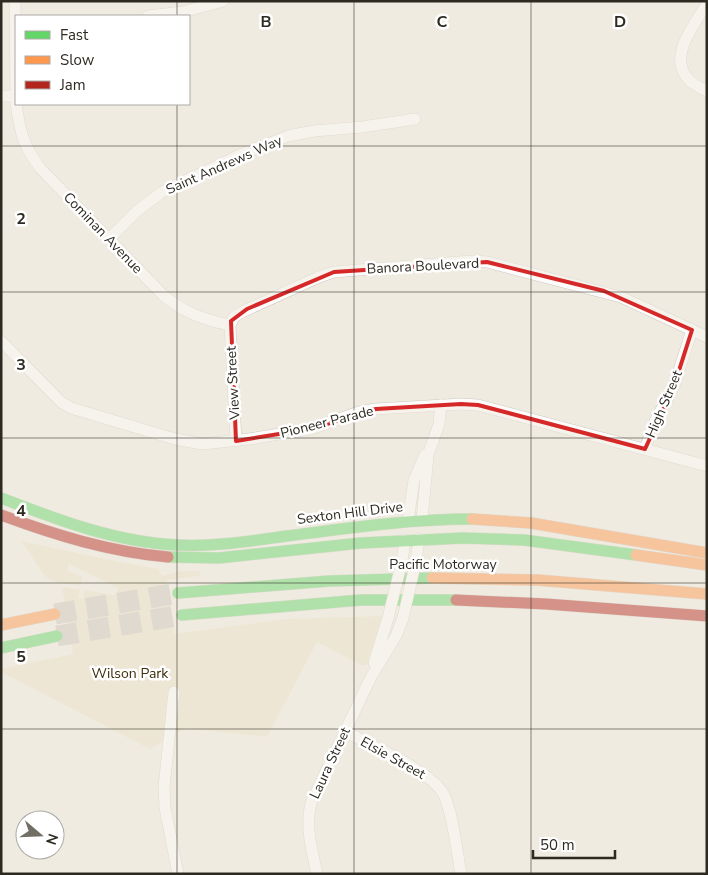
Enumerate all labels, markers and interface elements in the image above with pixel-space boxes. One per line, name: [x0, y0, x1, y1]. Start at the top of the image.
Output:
text: B: [260, 11, 272, 33]
text: C: [437, 11, 448, 33]
text: D: [614, 11, 626, 33]
legend: [15, 15, 190, 105]
text: Fast: [60, 25, 89, 45]
text: Slow: [60, 50, 95, 70]
text: Jam: [59, 75, 86, 95]
street label: Saint Andrews Way: [163, 130, 286, 199]
street label: Cominan Avenue: [59, 188, 147, 278]
text: 2: [16, 208, 26, 230]
street label: Banora Boulevard: [366, 254, 480, 278]
street label: View Street: [222, 346, 244, 421]
text: 3: [16, 354, 26, 376]
street label: High Street: [641, 367, 687, 441]
street label: Pioneer Parade: [278, 401, 376, 443]
street label: Sexton Hill Drive: [296, 497, 404, 529]
text: 4: [16, 500, 26, 522]
street label: Pacific Motorway: [389, 555, 498, 574]
text: 5: [16, 646, 26, 668]
park label: Wilson Park: [92, 664, 169, 683]
street label: Laura Street: [305, 724, 355, 802]
street label: Elsie Street: [357, 732, 429, 784]
north arrow: [15, 810, 65, 860]
scale bar: [533, 828, 616, 860]
text: N: [41, 831, 63, 847]
text: 50 m: [540, 835, 575, 855]

